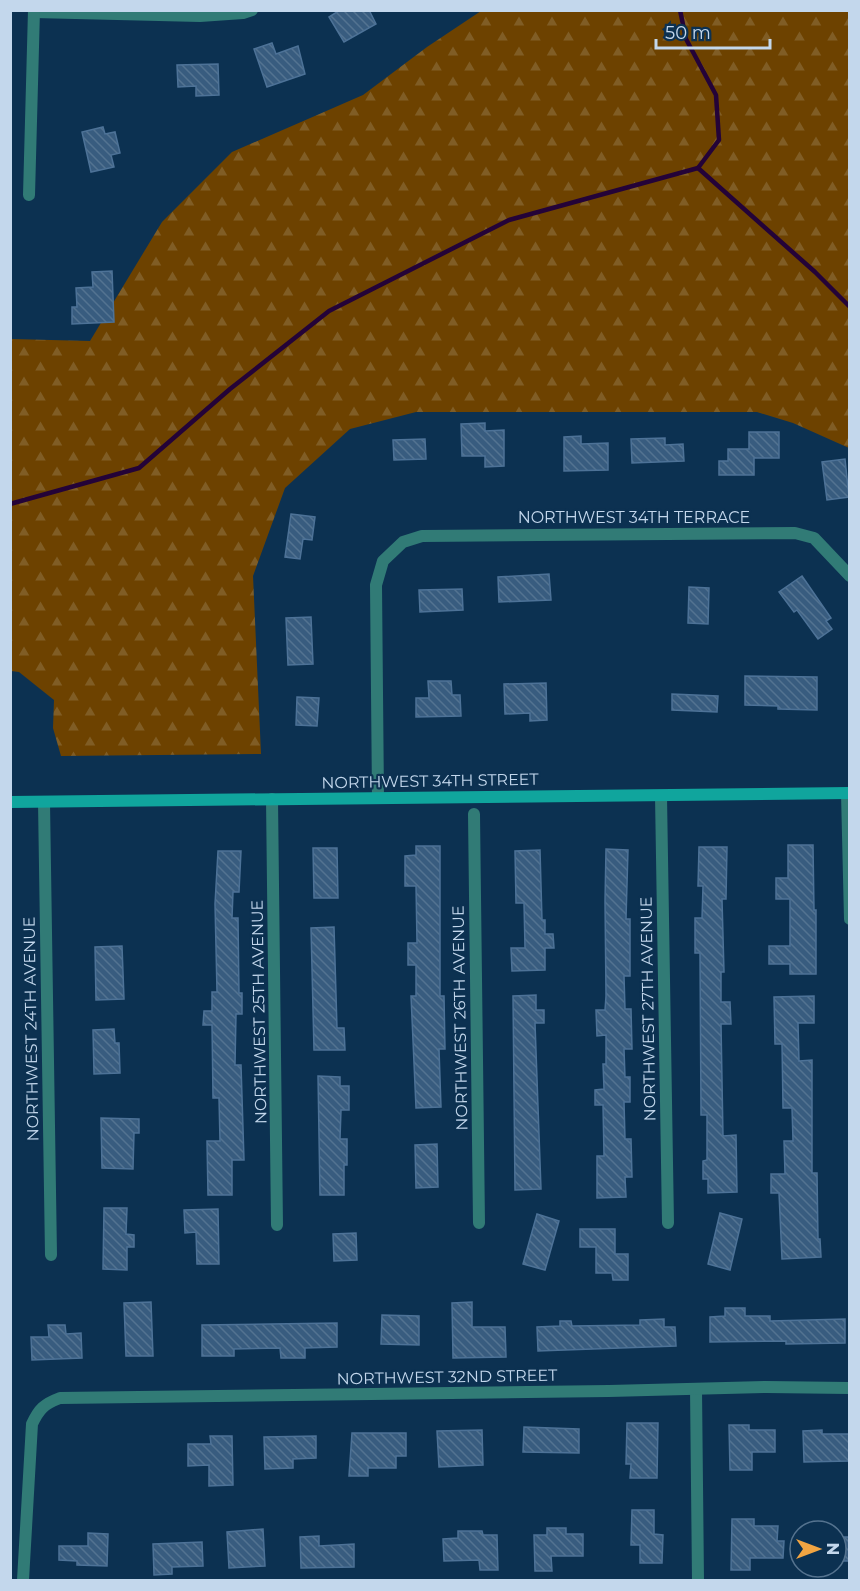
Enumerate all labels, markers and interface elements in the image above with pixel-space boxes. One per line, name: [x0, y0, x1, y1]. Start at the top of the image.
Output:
scale bar: [656, 12, 770, 50]
text: 50 m: [665, 22, 711, 44]
street label: NORTHWEST 34TH TERRACE: [518, 508, 750, 527]
street label: NORTHWEST 34TH STREET: [321, 770, 540, 792]
street label: NORTHWEST 27TH AVENUE: [637, 896, 659, 1122]
street label: NORTHWEST 25TH AVENUE: [248, 900, 270, 1124]
street label: NORTHWEST 26TH AVENUE: [449, 905, 471, 1131]
street label: NORTHWEST 24TH AVENUE: [20, 916, 42, 1142]
street label: NORTHWEST 32ND STREET: [337, 1366, 558, 1388]
north arrow: [788, 1519, 848, 1579]
text: N: [823, 1543, 842, 1555]

